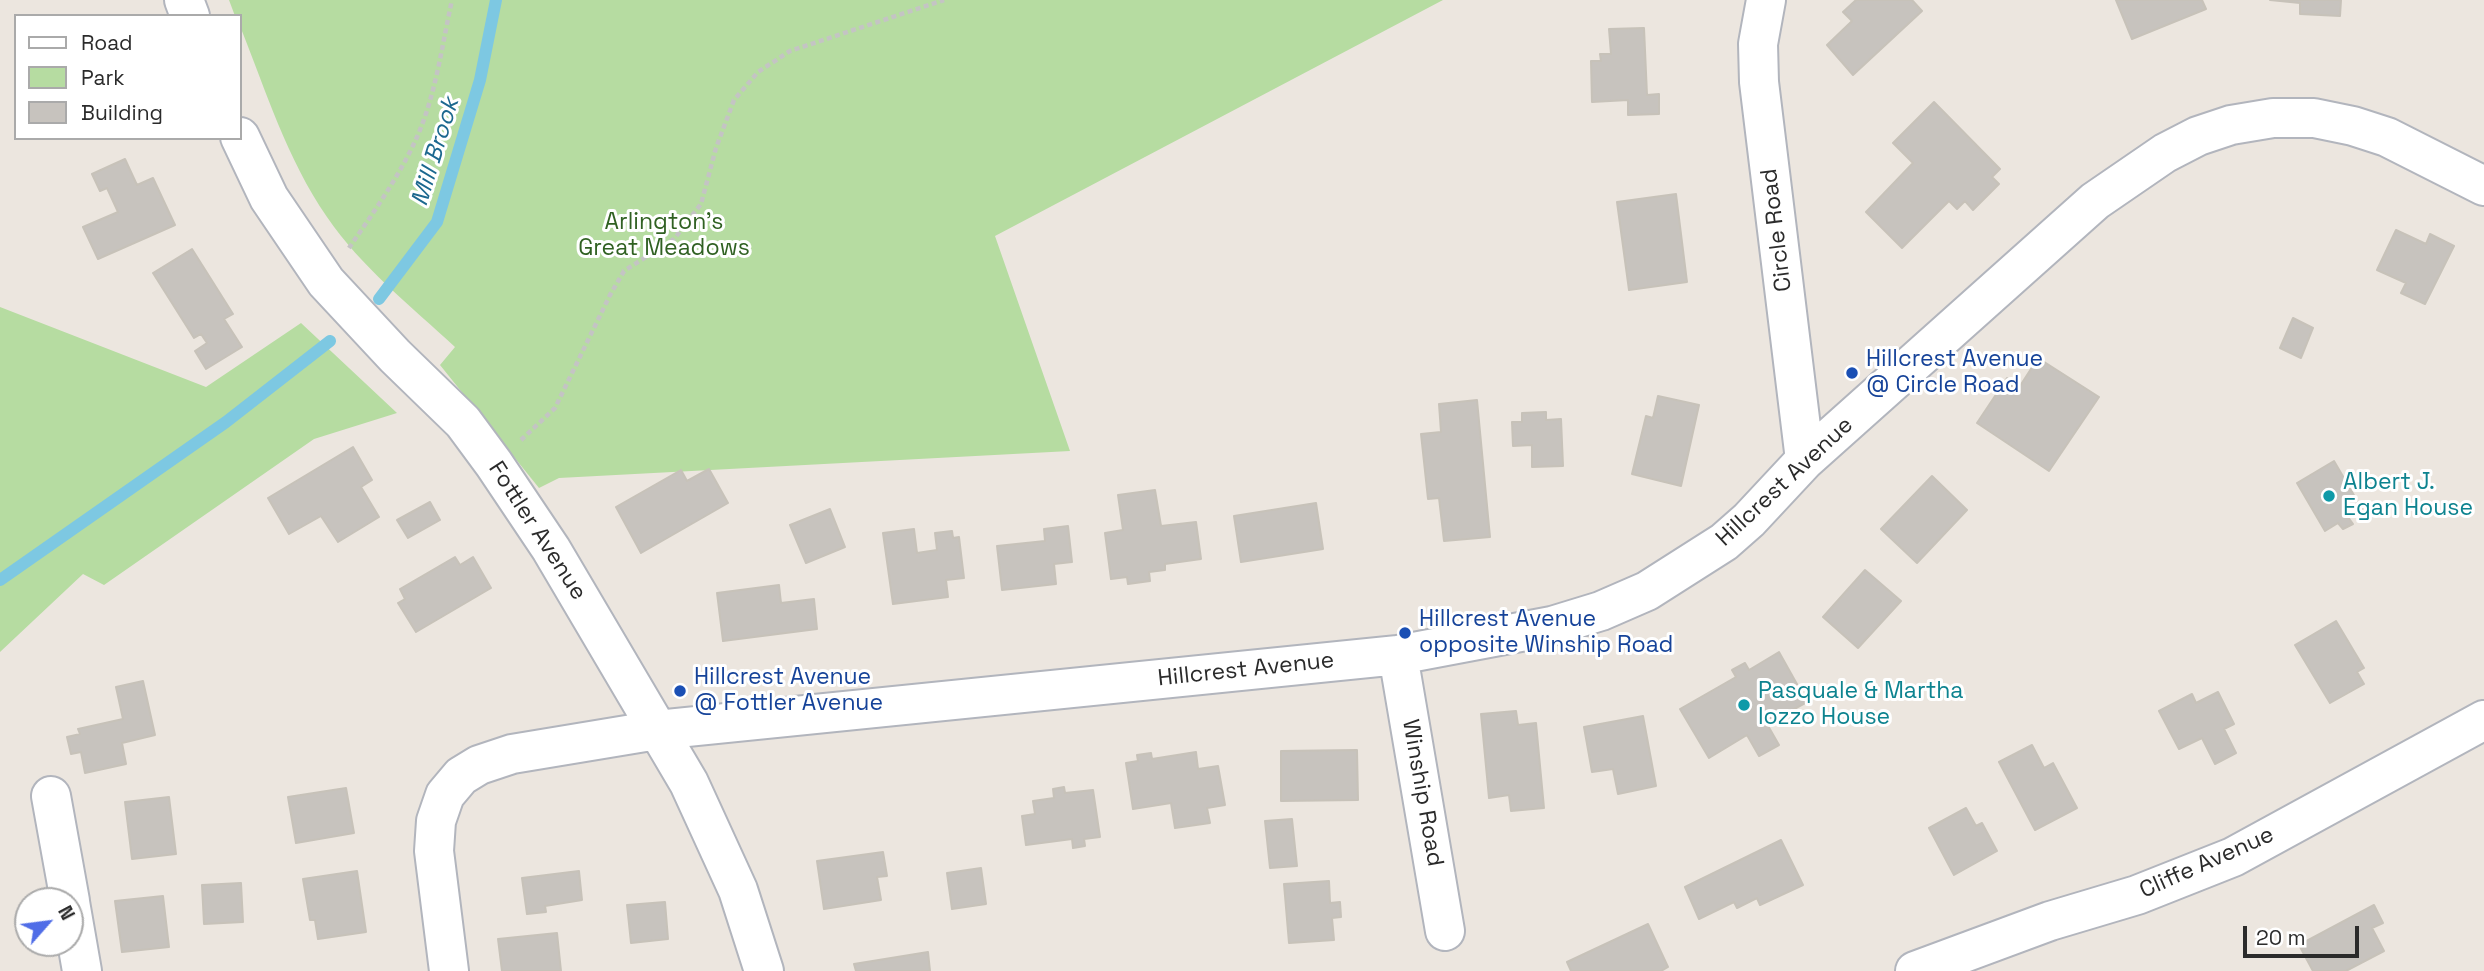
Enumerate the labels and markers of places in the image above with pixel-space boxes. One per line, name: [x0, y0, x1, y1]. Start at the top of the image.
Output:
place label: Hillcrest Avenue @ Circle Road: [1866, 346, 2043, 400]
marker: Hillcrest Avenue @ Circle Road: [1844, 365, 1860, 381]
place label: Albert J. Egan House: [2343, 469, 2473, 523]
marker: Albert J. Egan House: [2321, 488, 2337, 504]
place label: Hillcrest Avenue opposite Winship Road: [1419, 606, 1673, 660]
marker: Hillcrest Avenue opposite Winship Road: [1397, 625, 1413, 641]
place label: Hillcrest Avenue @ Fottler Avenue: [694, 664, 883, 718]
place label: Pasquale & Martha Iozzo House: [1758, 678, 1964, 732]
marker: Hillcrest Avenue @ Fottler Avenue: [672, 683, 688, 699]
marker: Pasquale & Martha Iozzo House: [1736, 697, 1752, 713]

